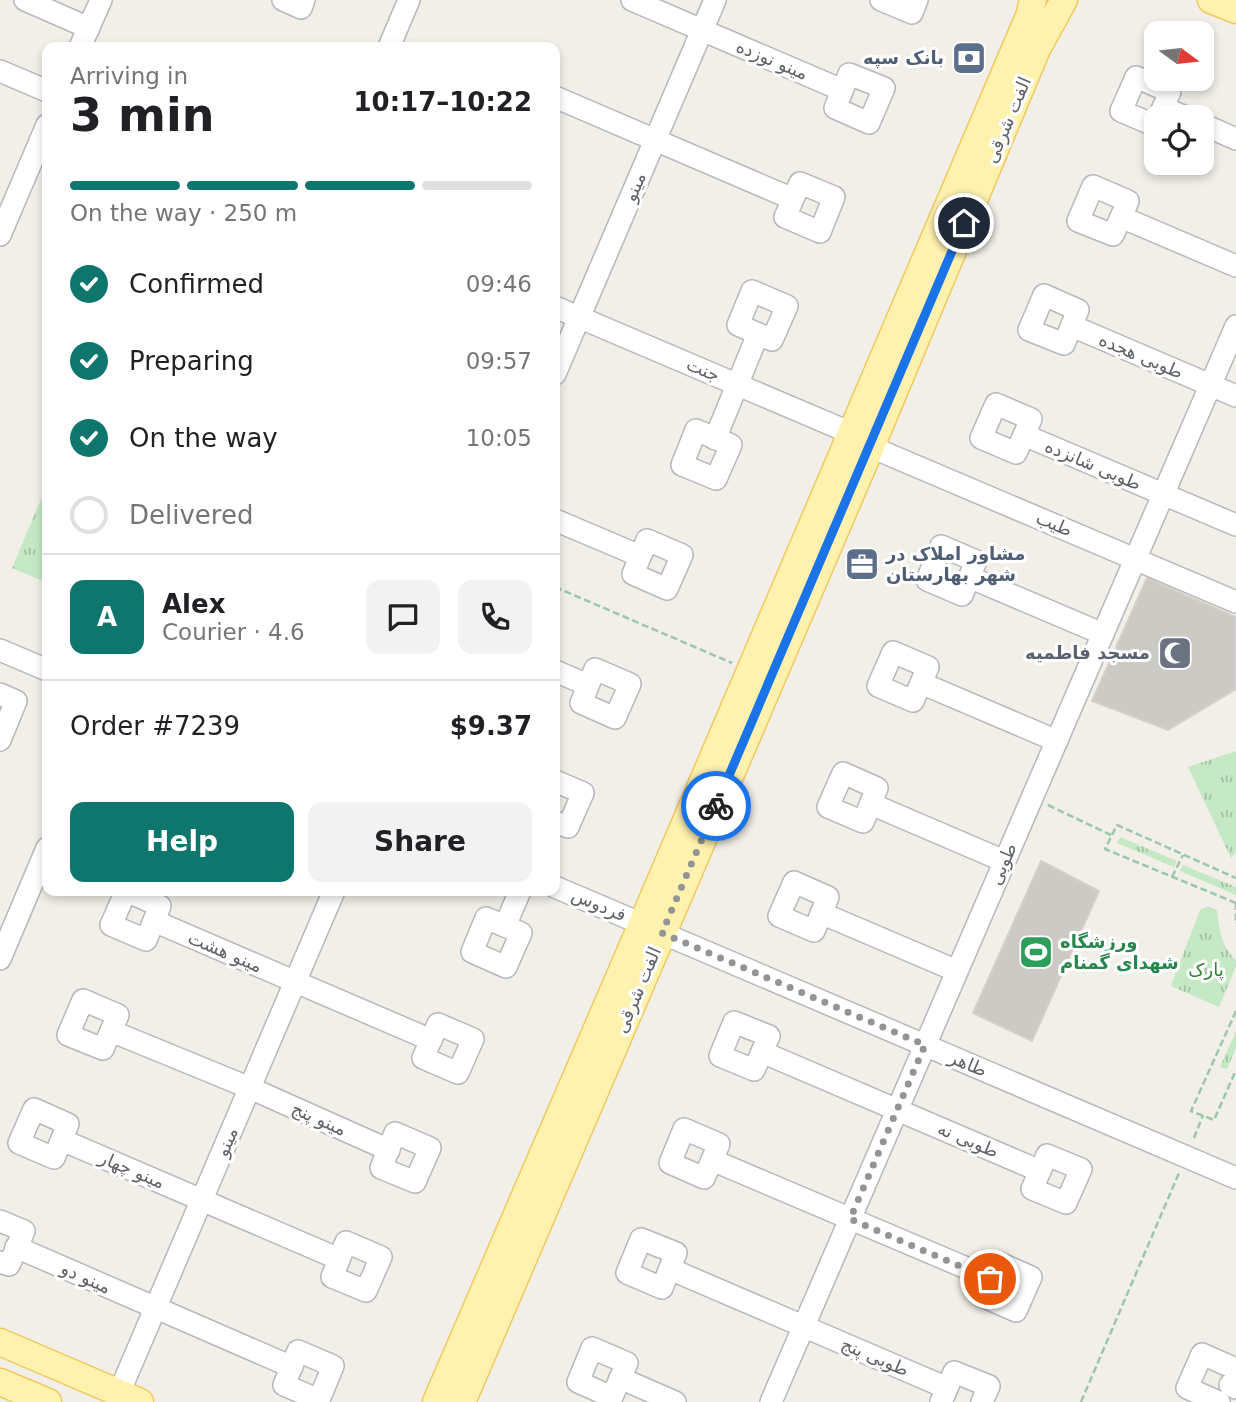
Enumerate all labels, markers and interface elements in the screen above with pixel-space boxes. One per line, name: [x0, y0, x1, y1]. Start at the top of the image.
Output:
north arrow: [1144, 21, 1214, 91]
map controls: [1144, 21, 1214, 175]
street label: مینو نوزده: [733, 35, 811, 85]
bank icon: بانک سپه: [950, 39, 988, 77]
place label: بانک سپه: [863, 47, 944, 69]
text: Arriving in: [70, 63, 188, 89]
street label: الفت شرقی: [980, 74, 1036, 166]
text: 10:17–10:22: [353, 87, 532, 117]
text: 3 min: [70, 88, 214, 142]
button: locate: [1144, 105, 1214, 175]
street label: مینو: [619, 169, 651, 206]
pin: [934, 193, 994, 253]
text: On the way · 250 m: [70, 200, 297, 226]
icon: home: [945, 204, 983, 242]
icon: check: [70, 265, 108, 303]
text: Confirmed: [129, 269, 264, 299]
text: 09:46: [466, 271, 532, 297]
street label: طوبی هجده: [1096, 328, 1186, 384]
icon: check: [70, 342, 108, 380]
text: Preparing: [129, 346, 254, 376]
text: 09:57: [466, 348, 532, 374]
street label: جنت: [683, 353, 723, 386]
icon: check: [70, 419, 108, 457]
text: On the way: [129, 423, 278, 453]
text: 10:05: [466, 425, 532, 451]
street label: طوبی شانزده: [1042, 435, 1144, 495]
text: Delivered: [129, 500, 253, 530]
street label: طیب: [1033, 507, 1076, 541]
place label: مشاور املاک در شهر بهارستان: [885, 543, 1025, 586]
office icon: مشاور املاک در شهر بهارستان: [843, 545, 881, 583]
button: chat: [366, 580, 440, 654]
button: phone: [458, 580, 532, 654]
text: Alex: [162, 589, 225, 619]
text: A: [97, 602, 117, 632]
text: Courier · 4.6: [162, 619, 305, 645]
mosque icon: مسجد فاطمیه: [1156, 634, 1194, 672]
place label: مسجد فاطمیه: [1025, 642, 1150, 663]
text: Order #7239: [70, 711, 240, 741]
text: $9.37: [450, 711, 532, 741]
courier: [681, 771, 751, 841]
icon: bike: [697, 787, 735, 825]
button: Help: [70, 802, 294, 882]
button: Share: [308, 802, 532, 882]
street label: طوبی: [984, 840, 1022, 888]
street label: فردوس: [568, 884, 630, 926]
street label: مینو هشت: [184, 926, 266, 978]
place label: ورزشگاه شهدای گمنام: [1060, 931, 1179, 974]
sports icon: ورزشگاه شهدای گمنام: [1017, 933, 1055, 971]
street label: الفت شرقی: [610, 944, 666, 1036]
park label: پارک: [1188, 959, 1224, 981]
street label: طاهر: [945, 1046, 990, 1082]
street label: مینو پنج: [288, 1097, 350, 1141]
street label: طوبی نه: [934, 1117, 1002, 1163]
street label: مینو: [211, 1124, 243, 1161]
street label: مینو چهار: [95, 1146, 168, 1194]
pin: [960, 1249, 1020, 1309]
street label: مینو دو: [57, 1257, 114, 1299]
icon: bag: [971, 1260, 1009, 1298]
street label: طوبی پنج: [838, 1333, 912, 1381]

